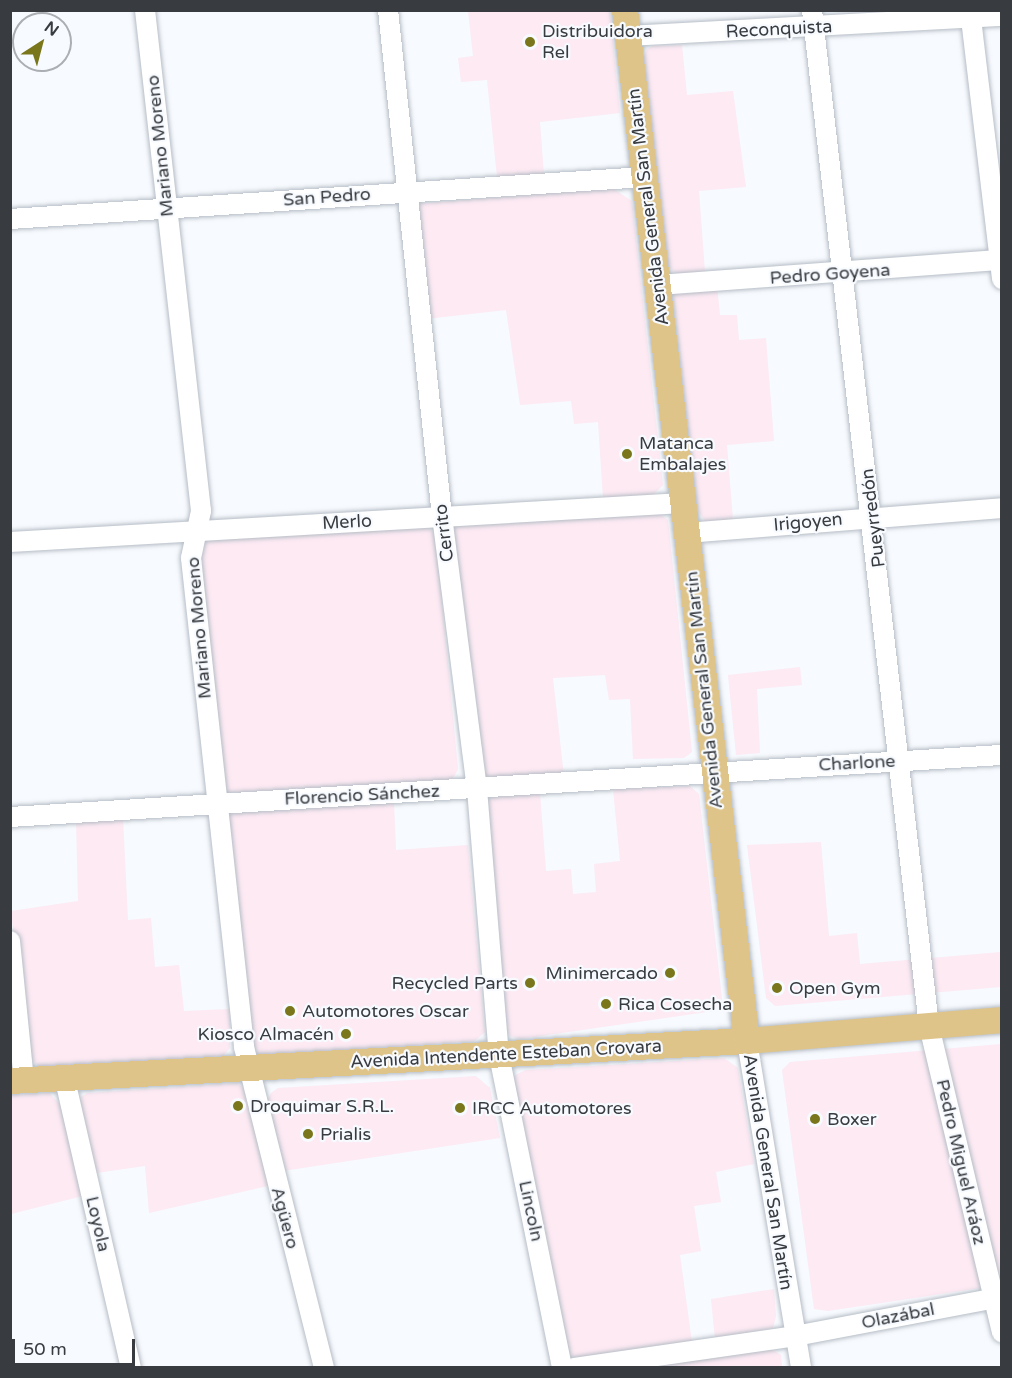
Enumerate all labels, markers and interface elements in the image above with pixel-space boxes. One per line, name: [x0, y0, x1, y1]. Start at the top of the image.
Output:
north arrow: [12, 12, 72, 72]
street label: Reconquista: [725, 15, 833, 43]
text: N: [40, 17, 62, 41]
place label: Distribuidora Rel: [542, 21, 653, 63]
marker: Distribuidora Rel: [523, 35, 537, 49]
street label: Mariano Moreno: [142, 74, 178, 218]
street label: Avenida General San Martín: [623, 87, 673, 327]
street label: San Pedro: [282, 183, 372, 211]
street label: Pedro Goyena: [769, 259, 891, 289]
place label: Matanca Embalajes: [639, 433, 726, 476]
marker: Matanca Embalajes: [620, 447, 634, 461]
street label: Pueyrredón: [856, 467, 890, 569]
street label: Cerrito: [430, 503, 458, 563]
street label: Irigoyen: [773, 508, 843, 536]
street label: Merlo: [322, 510, 372, 534]
street label: Mariano Moreno: [182, 556, 216, 700]
street label: Avenida General San Martín: [681, 570, 727, 810]
street label: Charlone: [818, 750, 896, 776]
street label: Florencio Sánchez: [284, 780, 440, 810]
place label: Minimercado: [546, 962, 658, 984]
marker: Minimercado: [663, 966, 677, 980]
place label: Recycled Parts: [391, 972, 518, 994]
marker: Recycled Parts: [523, 976, 537, 990]
place label: Open Gym: [789, 977, 880, 999]
marker: Open Gym: [770, 981, 784, 995]
place label: Rica Cosecha: [618, 993, 732, 1015]
marker: Rica Cosecha: [599, 997, 613, 1011]
place label: Automotores Oscar: [302, 1000, 469, 1022]
marker: Automotores Oscar: [283, 1004, 297, 1018]
place label: Kiosco Almacén: [198, 1023, 334, 1045]
marker: Kiosco Almacén: [339, 1027, 353, 1041]
street label: Avenida Intendente Esteban Crovara: [350, 1035, 662, 1073]
street label: Avenida General San Martín: [739, 1052, 797, 1292]
street label: Pedro Miguel Aráoz: [931, 1077, 991, 1247]
place label: Droquimar S.R.L.: [250, 1095, 394, 1117]
place label: IRCC Automotores: [472, 1097, 632, 1119]
marker: Droquimar S.R.L.: [231, 1099, 245, 1113]
marker: IRCC Automotores: [453, 1101, 467, 1115]
place label: Boxer: [827, 1108, 877, 1130]
marker: Boxer: [808, 1112, 822, 1126]
place label: Prialis: [320, 1123, 371, 1145]
marker: Prialis: [301, 1127, 315, 1141]
street label: Lincoln: [514, 1179, 548, 1243]
street label: Agüero: [266, 1185, 304, 1251]
street label: Loyola: [81, 1194, 115, 1254]
street label: Olazábal: [860, 1298, 936, 1334]
scale bar: [15, 1327, 138, 1365]
text: 50 m: [23, 1338, 67, 1360]

